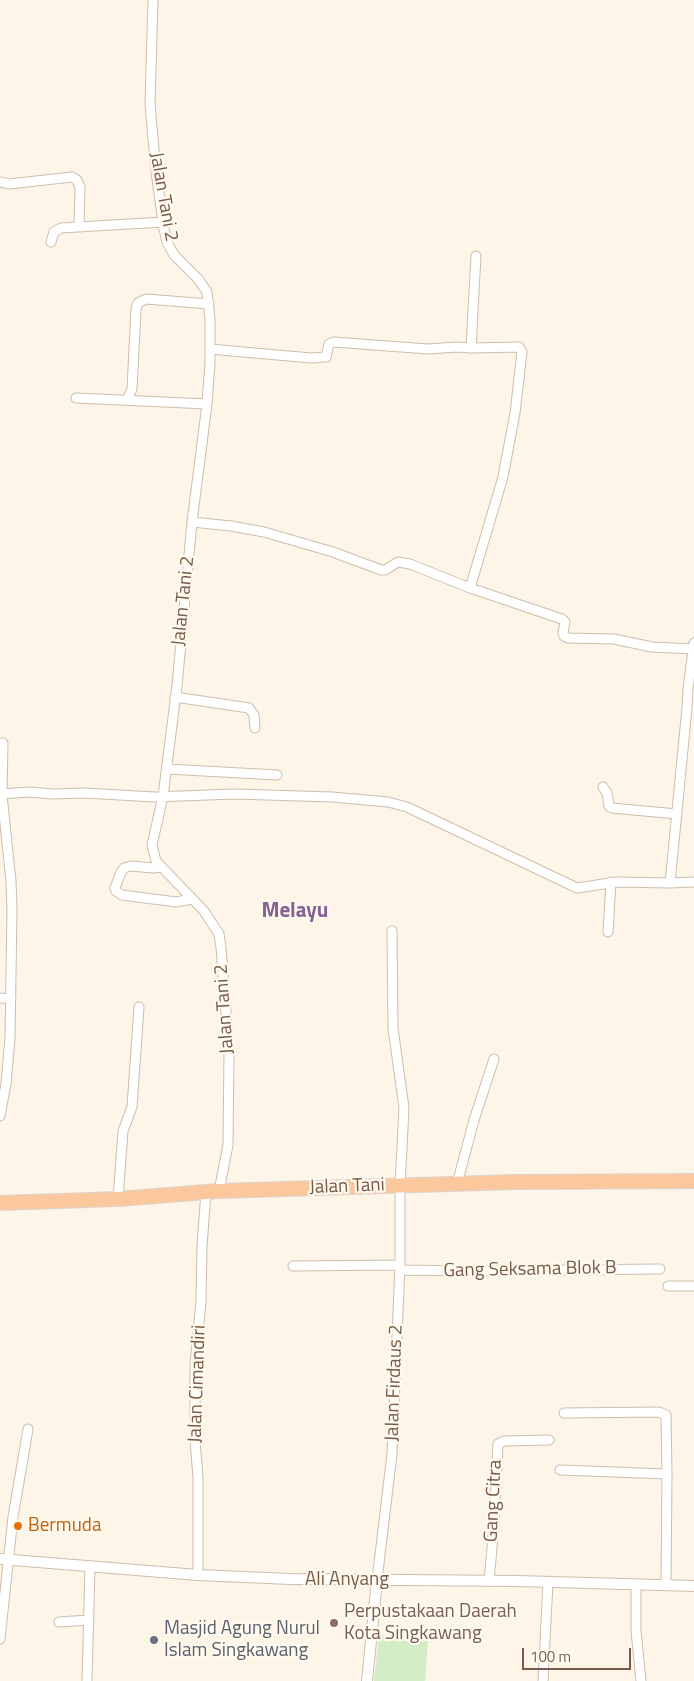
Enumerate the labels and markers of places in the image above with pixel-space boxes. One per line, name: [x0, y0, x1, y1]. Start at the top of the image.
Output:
place label: Bermuda: [28, 1515, 101, 1537]
marker: Bermuda: [12, 1520, 24, 1532]
place label: Perpustakaan Daerah Kota Singkawang: [344, 1601, 517, 1645]
marker: Perpustakaan Daerah Kota Singkawang: [328, 1617, 340, 1629]
place label: Masjid Agung Nurul Islam Singkawang: [164, 1618, 320, 1662]
marker: Masjid Agung Nurul Islam Singkawang: [148, 1634, 160, 1646]

